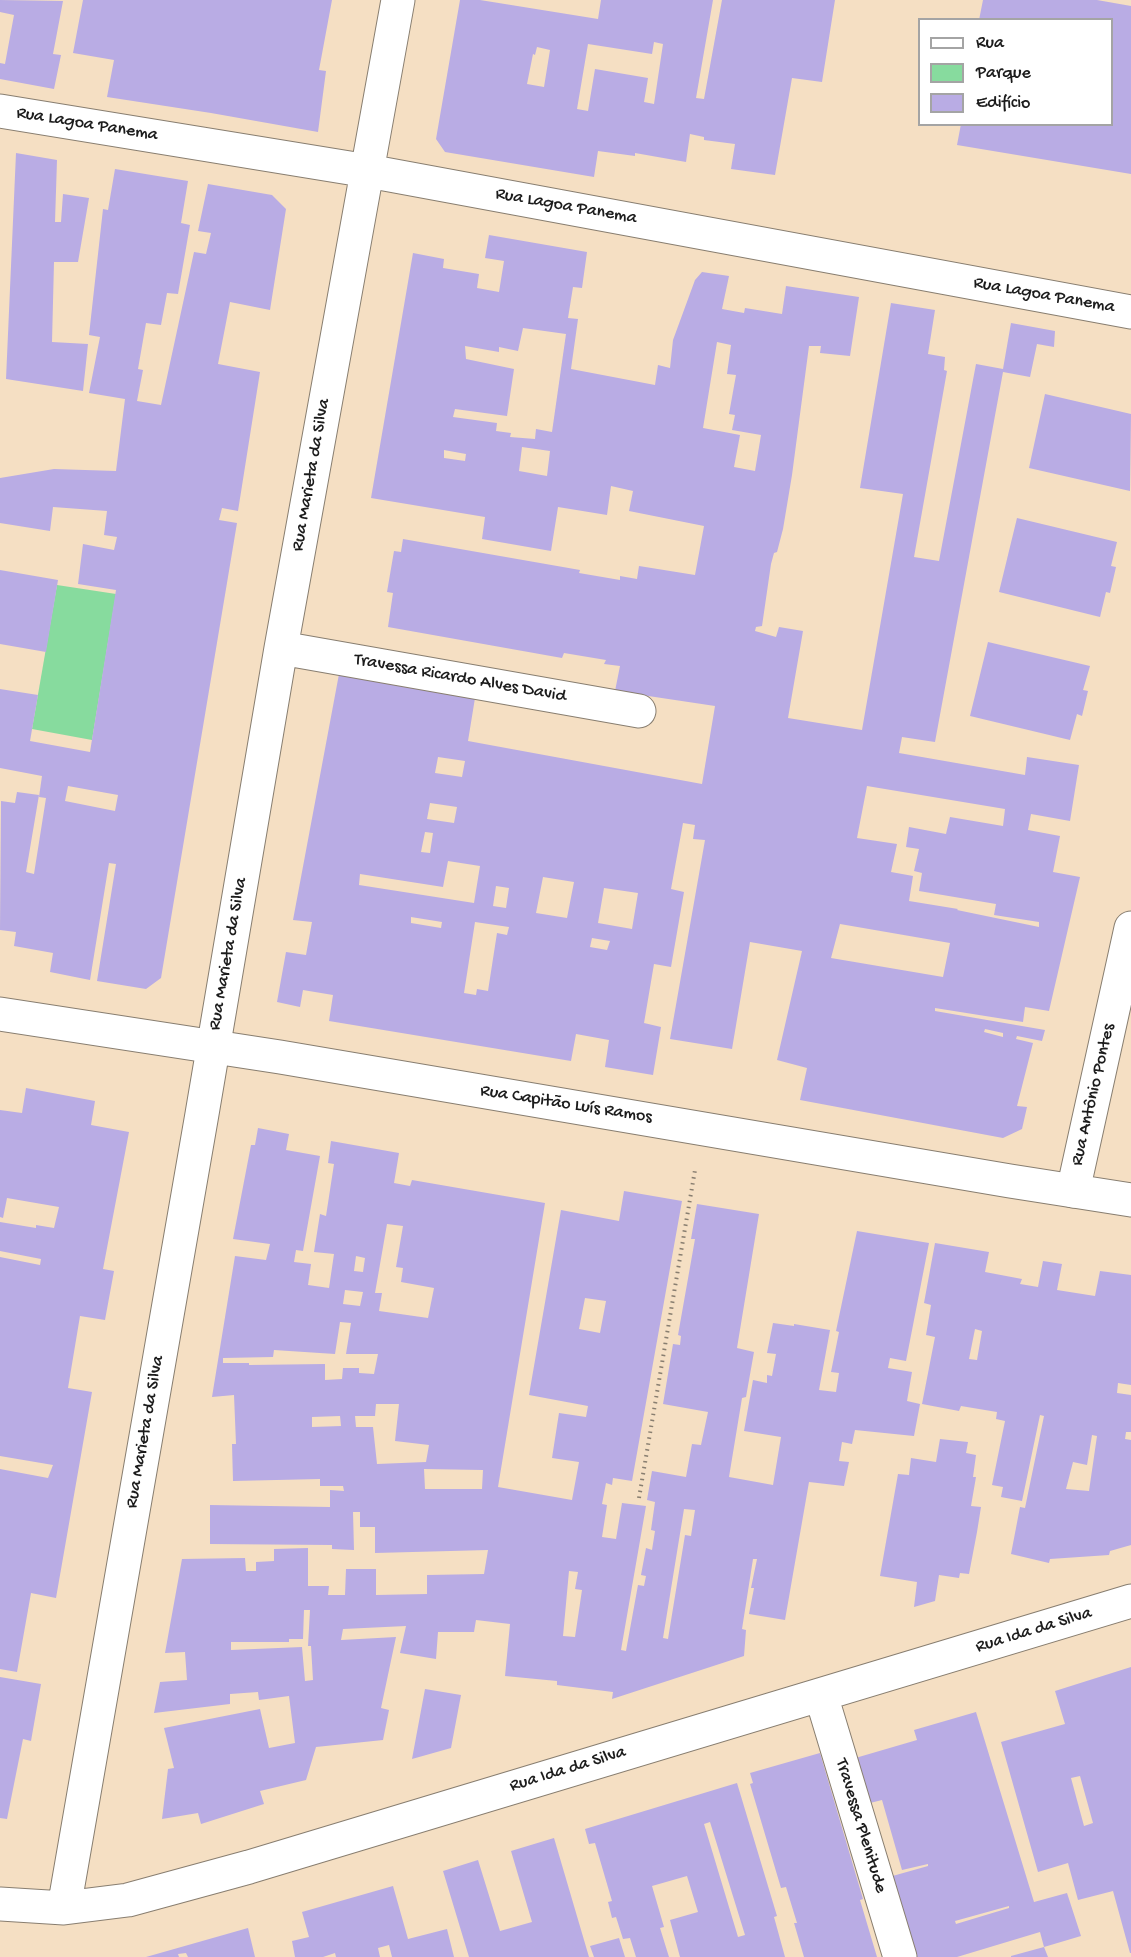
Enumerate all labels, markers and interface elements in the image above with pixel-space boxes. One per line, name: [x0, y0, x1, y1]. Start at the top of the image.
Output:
legend: [918, 18, 1113, 126]
text: Rua: [976, 33, 1004, 54]
text: Parque: [976, 63, 1031, 84]
text: Edifício: [976, 93, 1030, 114]
street label: Rua Lagoa Panema: [15, 103, 159, 147]
street label: Rua Lagoa Panema: [494, 184, 638, 230]
street label: Rua Lagoa Panema: [972, 273, 1116, 319]
street label: Rua Marieta da Silva: [288, 397, 336, 553]
street label: Travessa Ricardo Alves David: [352, 650, 568, 708]
street label: Rua Marieta da Silva: [205, 876, 253, 1032]
street label: Rua Antônio Pontes: [1067, 1022, 1121, 1168]
street label: Rua Capitão Luís Ramos: [479, 1081, 653, 1129]
street label: Rua Marieta da Silva: [122, 1354, 170, 1510]
street label: Rua Ida da Silva: [973, 1603, 1095, 1659]
street label: Rua Ida da Silva: [507, 1742, 629, 1798]
street label: Travessa Plenitude: [829, 1756, 891, 1896]

